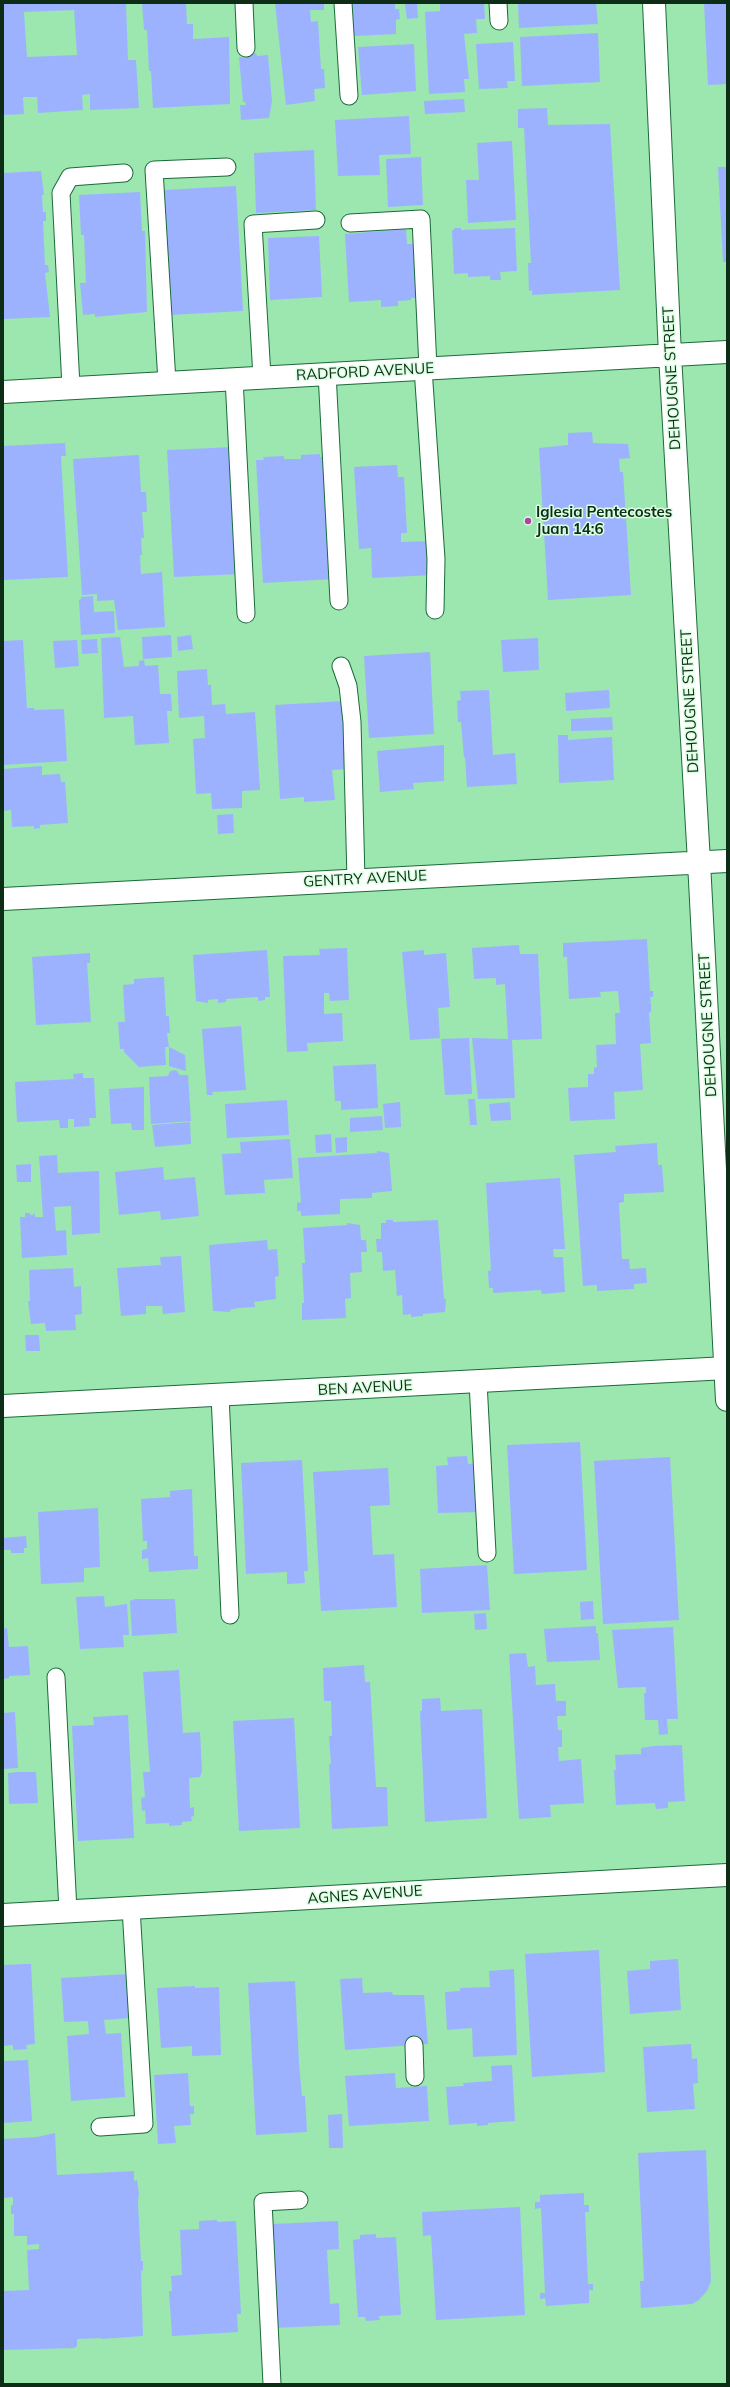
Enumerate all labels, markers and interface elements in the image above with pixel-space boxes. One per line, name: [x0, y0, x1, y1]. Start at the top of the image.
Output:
street label: DEHOUGNE STREET: [659, 306, 685, 450]
street label: RADFORD AVENUE: [296, 359, 434, 385]
place label: Iglesia Pentecostes Juan 14:6: [536, 503, 672, 538]
marker: Iglesia Pentecostes Juan 14:6: [523, 516, 533, 526]
street label: DEHOUGNE STREET: [677, 629, 703, 773]
street label: GENTRY AVENUE: [303, 867, 427, 891]
street label: DEHOUGNE STREET: [695, 953, 721, 1097]
street label: BEN AVENUE: [317, 1377, 413, 1399]
street label: AGNES AVENUE: [307, 1882, 423, 1908]

